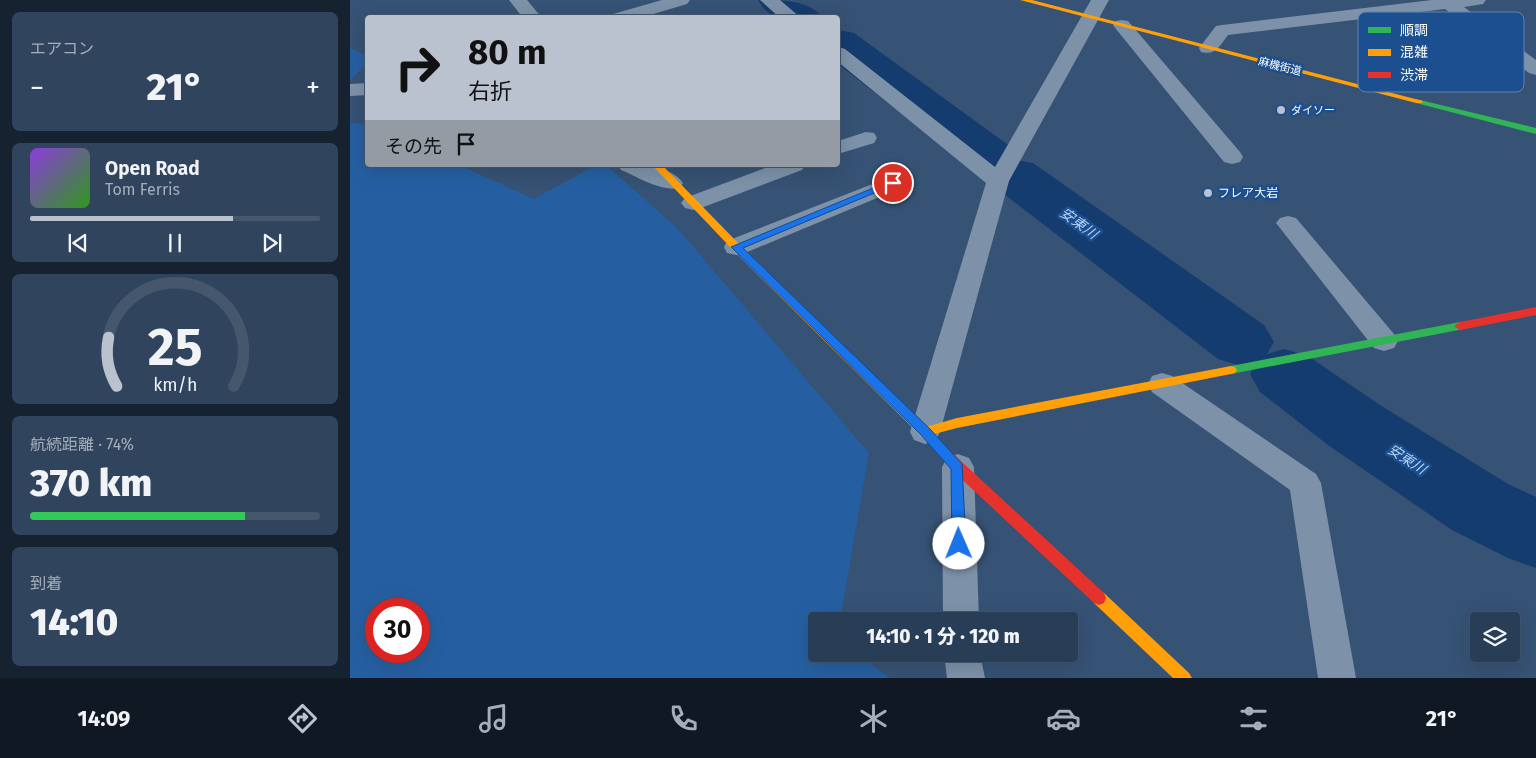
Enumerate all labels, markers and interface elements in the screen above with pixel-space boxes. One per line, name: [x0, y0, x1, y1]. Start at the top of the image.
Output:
legend: [1358, 12, 1524, 92]
text: 順調: [1400, 22, 1428, 39]
text: 80 m: [468, 31, 547, 73]
icon: right: [385, 35, 450, 100]
text: エアコン: [30, 39, 94, 58]
text: 混雑: [1400, 44, 1428, 61]
street label: 麻機街道: [1257, 55, 1303, 78]
text: 21°: [147, 64, 203, 110]
text: 渋滞: [1400, 67, 1428, 84]
text: −: [30, 71, 44, 104]
text: +: [306, 71, 320, 104]
text: 右折: [468, 78, 512, 105]
marker: ダイソー: [1275, 104, 1287, 116]
place label: ダイソー: [1291, 104, 1335, 117]
icon: arrive: [452, 130, 480, 158]
text: その先: [385, 135, 442, 158]
text: Open Road: [105, 157, 200, 180]
pin: [872, 162, 914, 204]
icon: arrive: [879, 169, 907, 197]
text: Tom Ferris: [105, 180, 180, 199]
place label: フレア大岩: [1218, 186, 1278, 200]
marker: フレア大岩: [1202, 187, 1214, 199]
water label: 安東川: [1057, 204, 1102, 244]
icon: previous: [64, 229, 92, 257]
icon: pause: [161, 229, 189, 257]
icon: next: [258, 229, 286, 257]
text: 25: [148, 316, 202, 379]
text: km/h: [153, 374, 197, 396]
text: 航続距離 · 74%: [30, 435, 134, 454]
water label: 安東川: [1384, 441, 1431, 479]
text: 370 km: [30, 460, 152, 506]
position arrow: [932, 517, 984, 569]
text: 到着: [30, 574, 62, 593]
speed limit sign: 30: [365, 598, 430, 663]
text: 14:10: [30, 599, 118, 645]
map controls: [1470, 612, 1520, 662]
button: layers: [1470, 612, 1520, 662]
text: 14:10 · 1 分 · 120 m: [866, 625, 1020, 648]
icon: directions: [285, 701, 320, 736]
icon: music: [476, 701, 511, 736]
icon: phone: [666, 701, 701, 736]
icon: climate: [856, 701, 891, 736]
icon: car: [1046, 701, 1081, 736]
icon: filters: [1236, 701, 1271, 736]
text: 14:09: [78, 705, 130, 732]
text: 21°: [1426, 705, 1458, 732]

